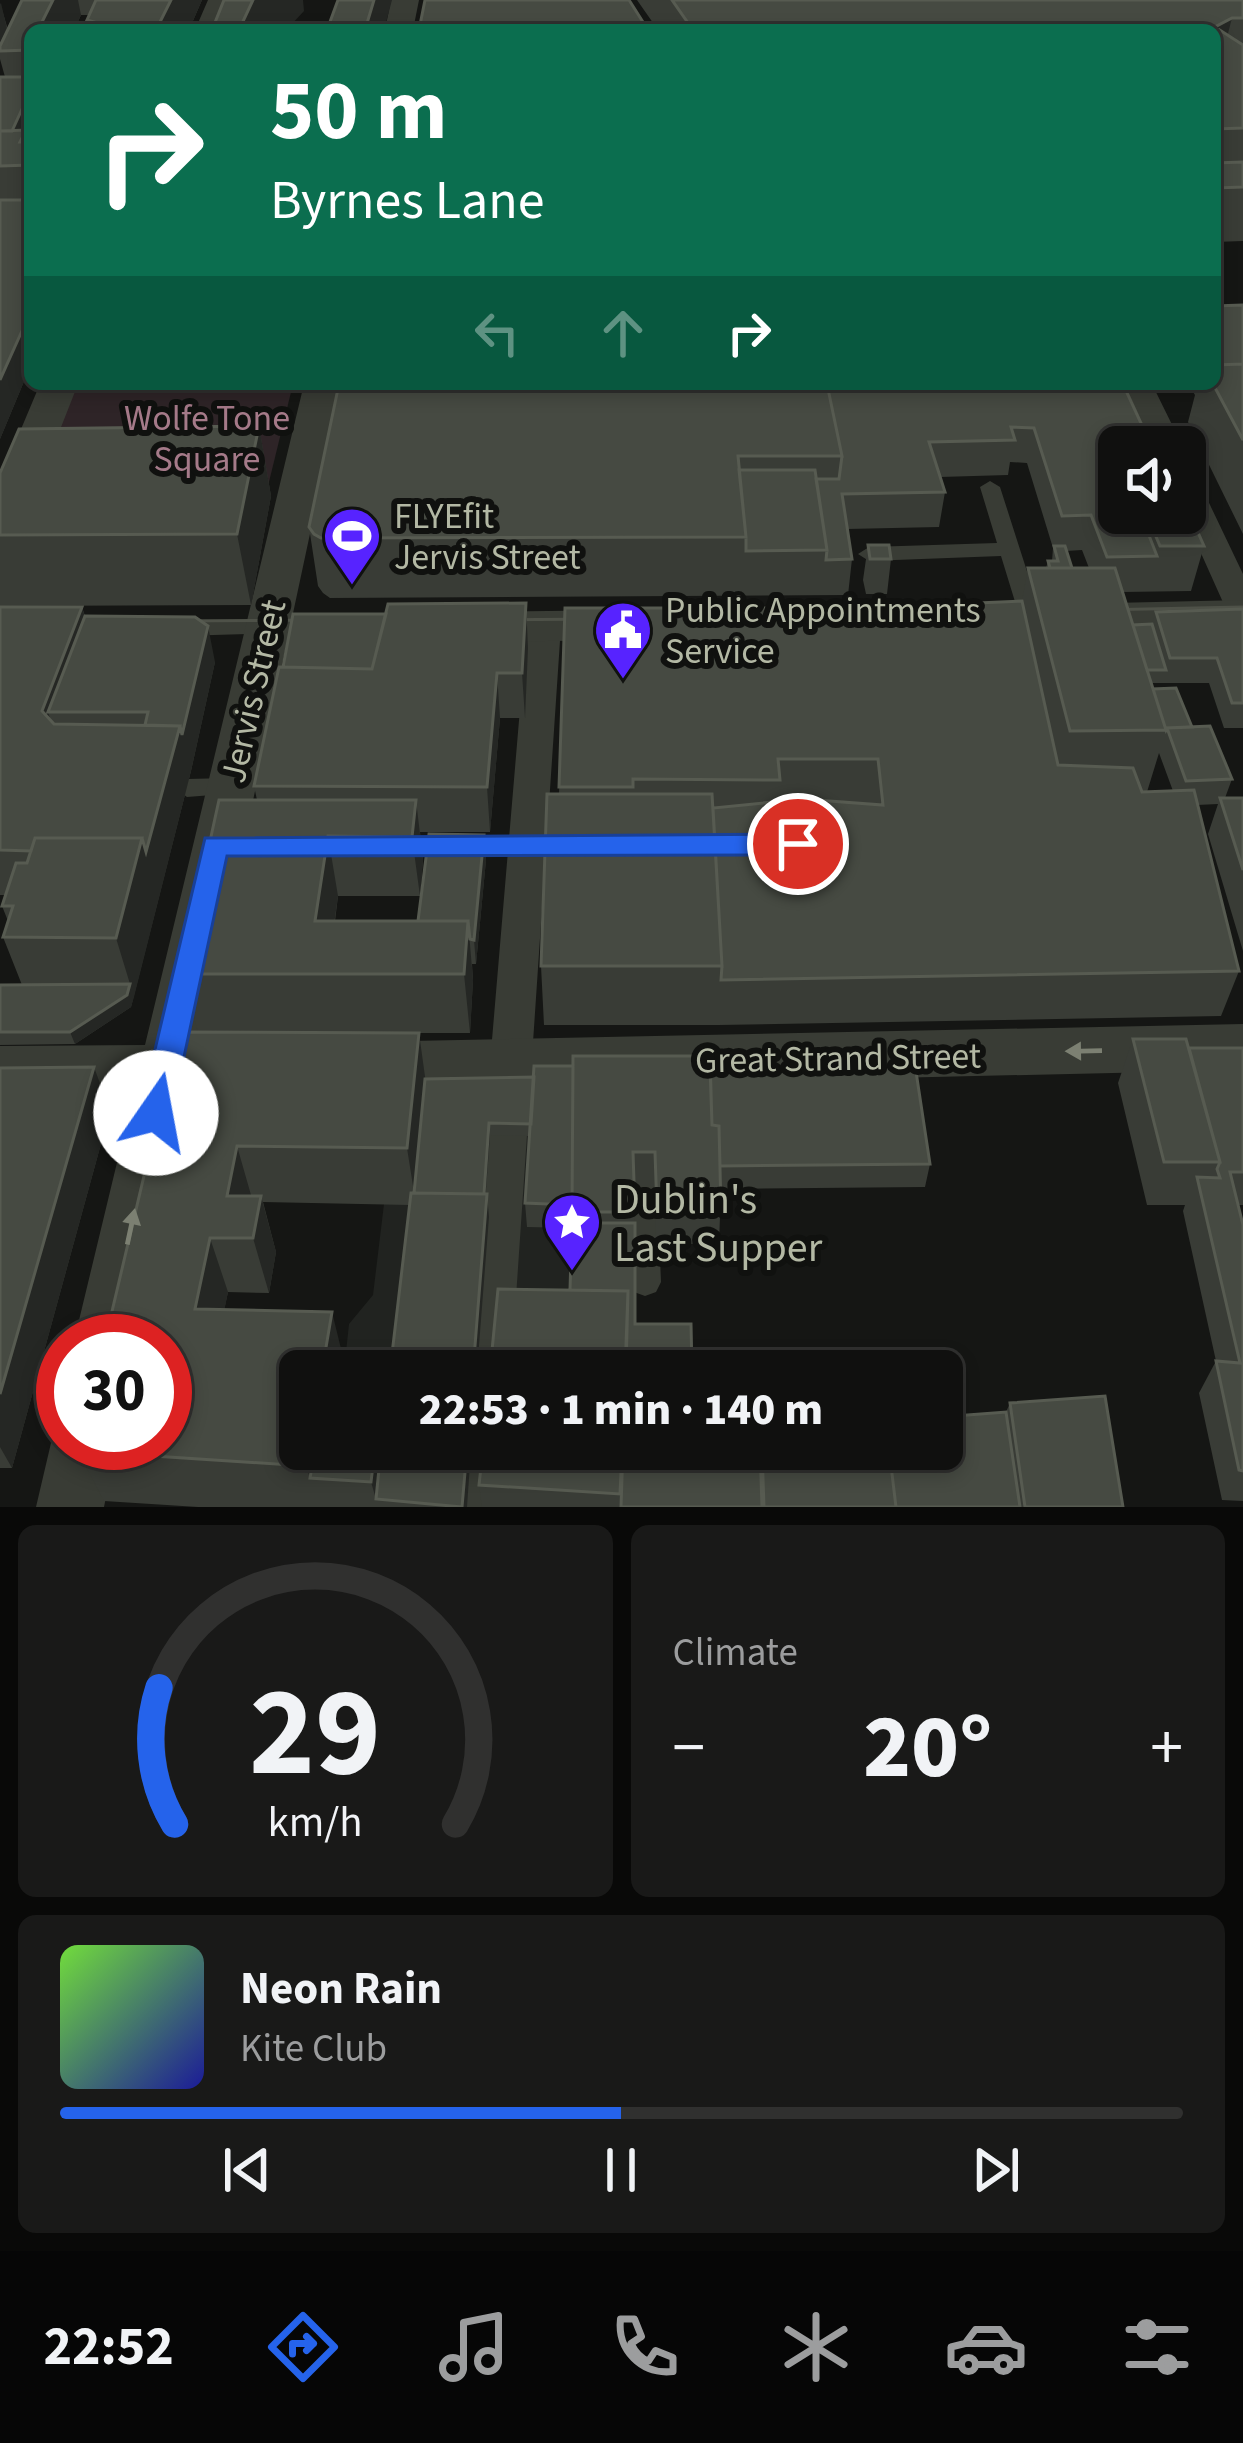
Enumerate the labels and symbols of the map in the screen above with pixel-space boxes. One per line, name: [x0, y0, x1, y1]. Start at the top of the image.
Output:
park label: Wolfe Tone Square: [124, 393, 290, 485]
place label: FLYEfit Jervis Street: [394, 491, 581, 583]
sports icon: FLYEfit Jervis Street: [321, 505, 383, 587]
place label: Public Appointments Service: [665, 585, 981, 677]
street label: Jervis Street: [208, 595, 299, 788]
public building icon: Public Appointments Service: [592, 599, 654, 681]
pin: [747, 793, 849, 895]
street label: Great Strand Street: [695, 1031, 982, 1086]
one-way arrow: [1064, 1041, 1102, 1060]
position arrow: [93, 1050, 219, 1176]
place label: Dublin's Last Supper: [614, 1170, 823, 1278]
place icon: Dublin's Last Supper: [541, 1191, 603, 1273]
one-way arrow: [123, 1207, 142, 1245]
speed limit sign: 30: [36, 1314, 192, 1470]

